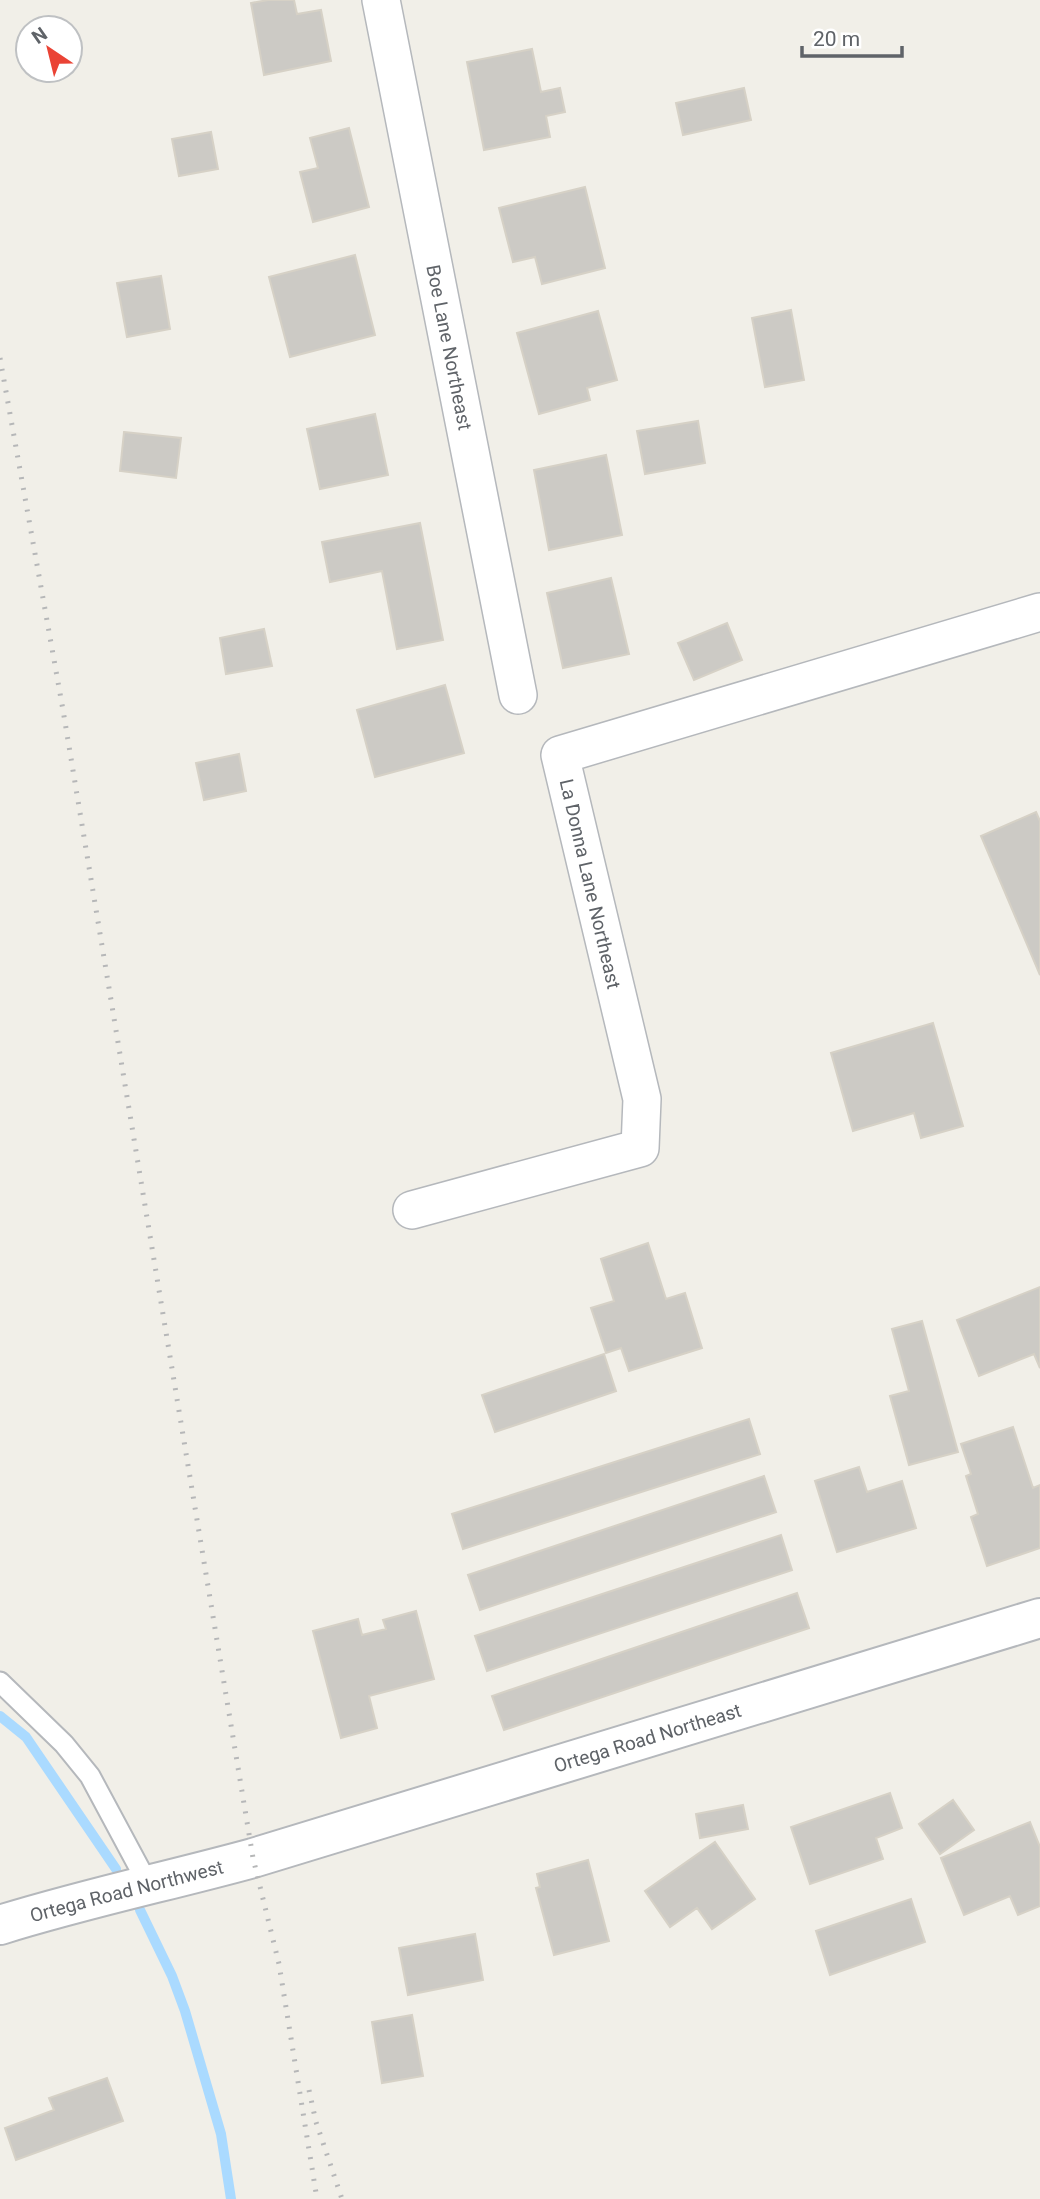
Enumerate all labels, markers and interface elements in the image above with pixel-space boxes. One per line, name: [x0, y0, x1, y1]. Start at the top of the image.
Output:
north arrow: [14, 14, 84, 84]
scale bar: [802, 14, 902, 58]
text: N: [27, 22, 52, 49]
text: 20 m: [813, 27, 860, 51]
street label: Boe Lane Northeast: [422, 263, 477, 432]
street label: La Donna Lane Northeast: [555, 777, 625, 991]
street label: Ortega Road Northeast: [551, 1698, 744, 1777]
street label: Ortega Road Northwest: [27, 1855, 226, 1927]

